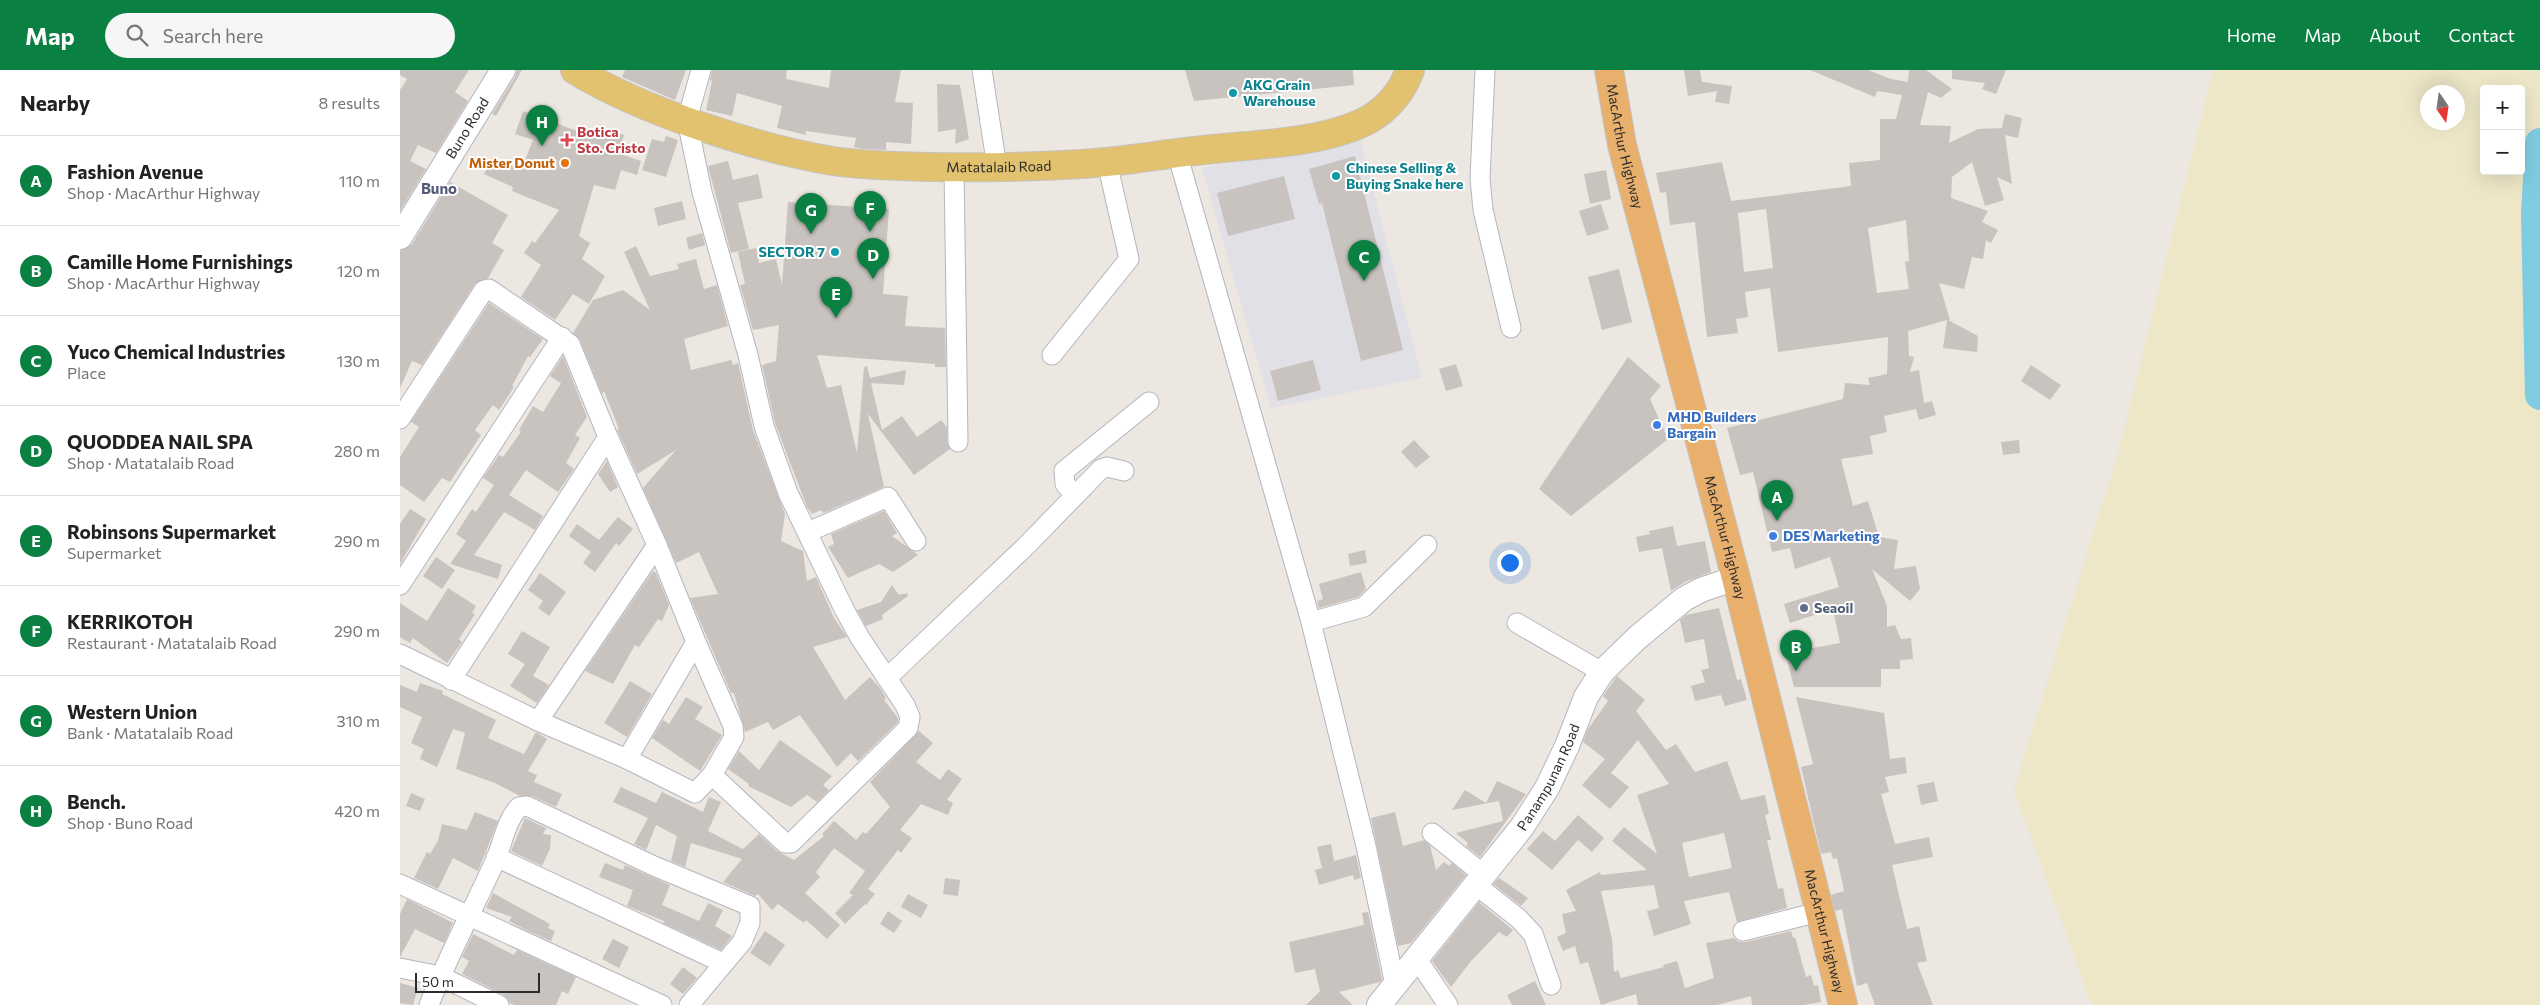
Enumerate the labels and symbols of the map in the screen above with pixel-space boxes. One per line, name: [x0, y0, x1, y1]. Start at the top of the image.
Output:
place label: AKG Grain Warehouse: [1243, 76, 1316, 109]
street label: MacArthur Highway: [1604, 82, 1647, 211]
north arrow: [2420, 85, 2465, 130]
marker: AKG Grain Warehouse: [1227, 87, 1239, 99]
street label: Buno Road: [442, 94, 492, 161]
pin: H: [526, 105, 558, 146]
place label: Botica Sto. Cristo: [577, 123, 646, 156]
marker: Botica Sto. Cristo: [561, 134, 573, 146]
place label: Mister Donut: [469, 154, 555, 171]
marker: Mister Donut: [559, 157, 571, 169]
street label: Matatalaib Road: [946, 157, 1052, 175]
place label: Chinese Selling & Buying Snake here: [1346, 159, 1463, 192]
marker: Chinese Selling & Buying Snake here: [1330, 170, 1342, 182]
district label: Buno: [421, 179, 457, 197]
pin: F: [854, 191, 886, 232]
pin: G: [795, 193, 827, 234]
pin: D: [857, 238, 889, 279]
pin: C: [1348, 240, 1380, 281]
place label: SECTOR 7: [758, 243, 825, 260]
marker: SECTOR 7: [829, 246, 841, 258]
pin: E: [820, 277, 852, 318]
place label: MHD Builders Bargain: [1667, 408, 1757, 441]
marker: MHD Builders Bargain: [1651, 419, 1663, 431]
street label: MacArthur Highway: [1701, 473, 1750, 601]
pin: A: [1761, 480, 1793, 521]
place label: DES Marketing: [1783, 527, 1880, 544]
marker: DES Marketing: [1767, 530, 1779, 542]
your location: [1497, 550, 1523, 576]
place label: Seaoil: [1814, 599, 1853, 616]
marker: Seaoil: [1798, 602, 1810, 614]
pin: B: [1780, 630, 1812, 671]
street label: Panampunan Road: [1513, 721, 1583, 834]
street label: MacArthur Highway: [1801, 867, 1849, 995]
scale bar: [415, 970, 540, 993]

